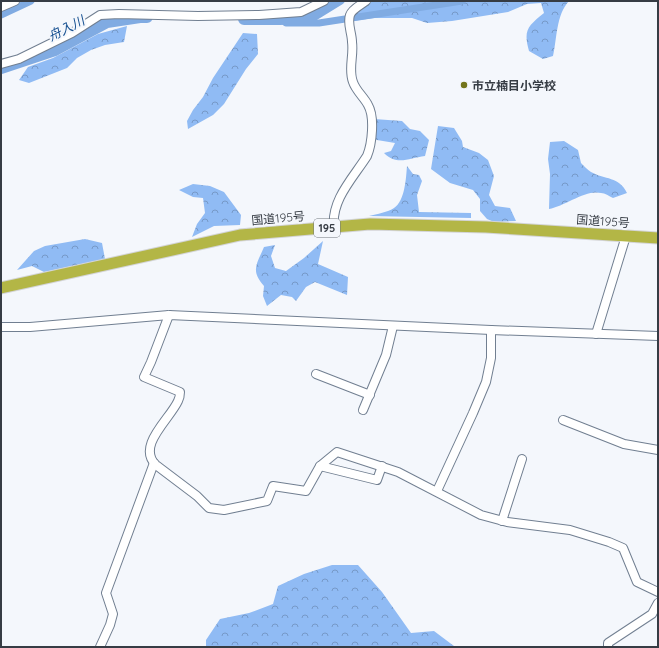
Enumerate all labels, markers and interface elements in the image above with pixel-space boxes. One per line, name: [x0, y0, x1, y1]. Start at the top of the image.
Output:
water label: 舟入川: [45, 11, 89, 44]
place label: 市立楠目小学校: [472, 78, 556, 93]
marker: 市立楠目小学校: [459, 80, 469, 90]
street label: 国道195号: [251, 208, 305, 228]
street label: 国道195号: [576, 212, 630, 230]
road number: 195: [314, 219, 340, 237]

